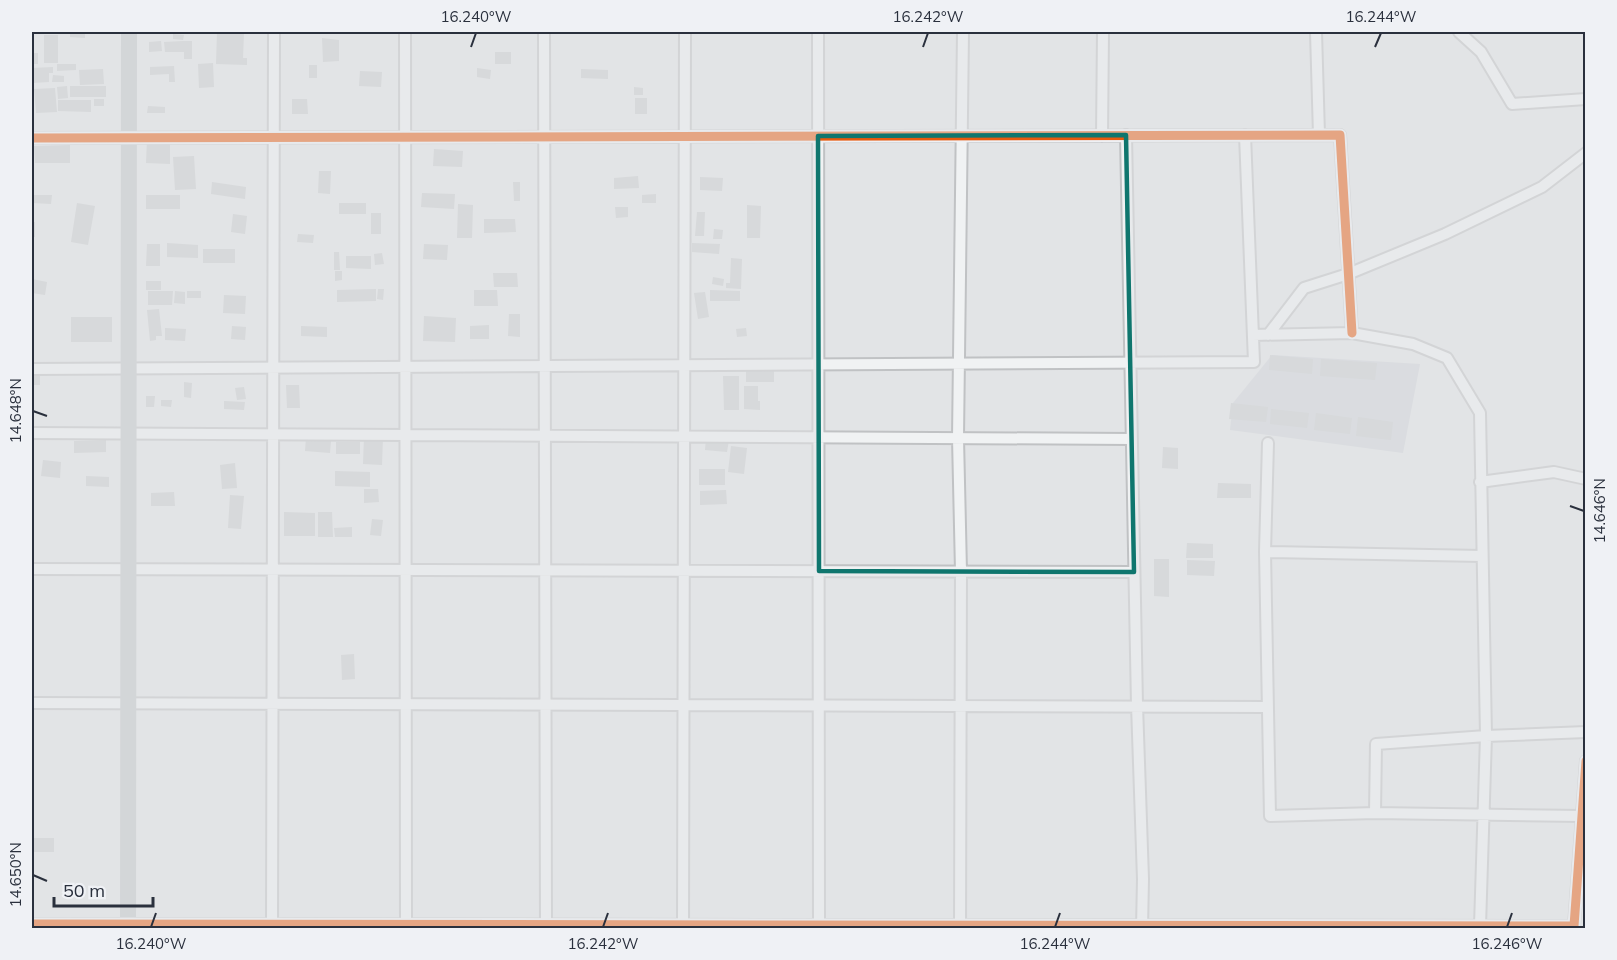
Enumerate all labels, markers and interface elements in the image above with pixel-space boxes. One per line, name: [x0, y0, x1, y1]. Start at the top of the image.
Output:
text: 16.240°W: [441, 7, 512, 26]
text: 16.242°W: [893, 7, 964, 26]
text: 16.244°W: [1346, 7, 1417, 26]
text: 14.648°N: [6, 378, 25, 444]
text: 14.646°N: [1590, 478, 1609, 544]
text: 14.650°N: [6, 842, 25, 908]
scale bar: [54, 870, 153, 908]
text: 50 m: [63, 879, 105, 902]
text: 16.240°W: [116, 934, 187, 953]
text: 16.242°W: [568, 934, 639, 953]
text: 16.244°W: [1020, 934, 1091, 953]
text: 16.246°W: [1472, 934, 1543, 953]

